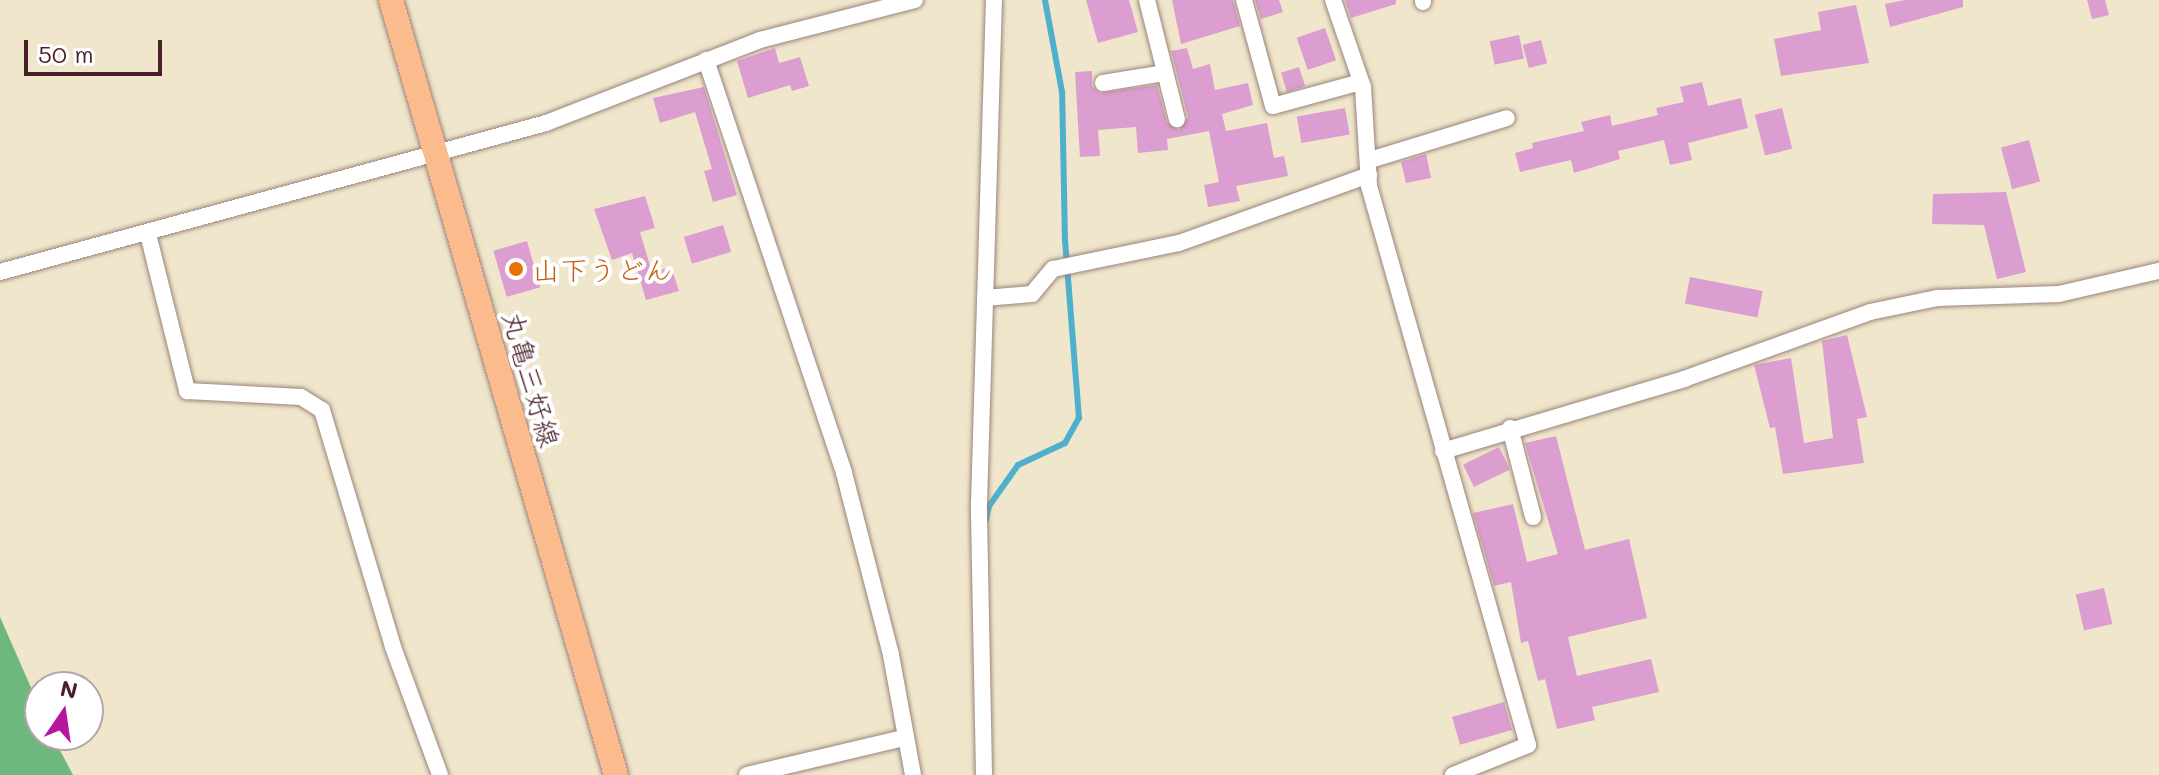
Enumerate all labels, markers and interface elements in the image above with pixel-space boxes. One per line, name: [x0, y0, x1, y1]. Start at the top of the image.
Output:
scale bar: [28, 24, 166, 74]
text: 50 m: [38, 38, 94, 69]
place label: 山下うどん: [532, 252, 672, 286]
marker: 山下うどん: [507, 260, 525, 278]
street label: 丸亀三好線: [497, 307, 567, 451]
north arrow: [24, 671, 104, 751]
text: N: [58, 673, 80, 705]

